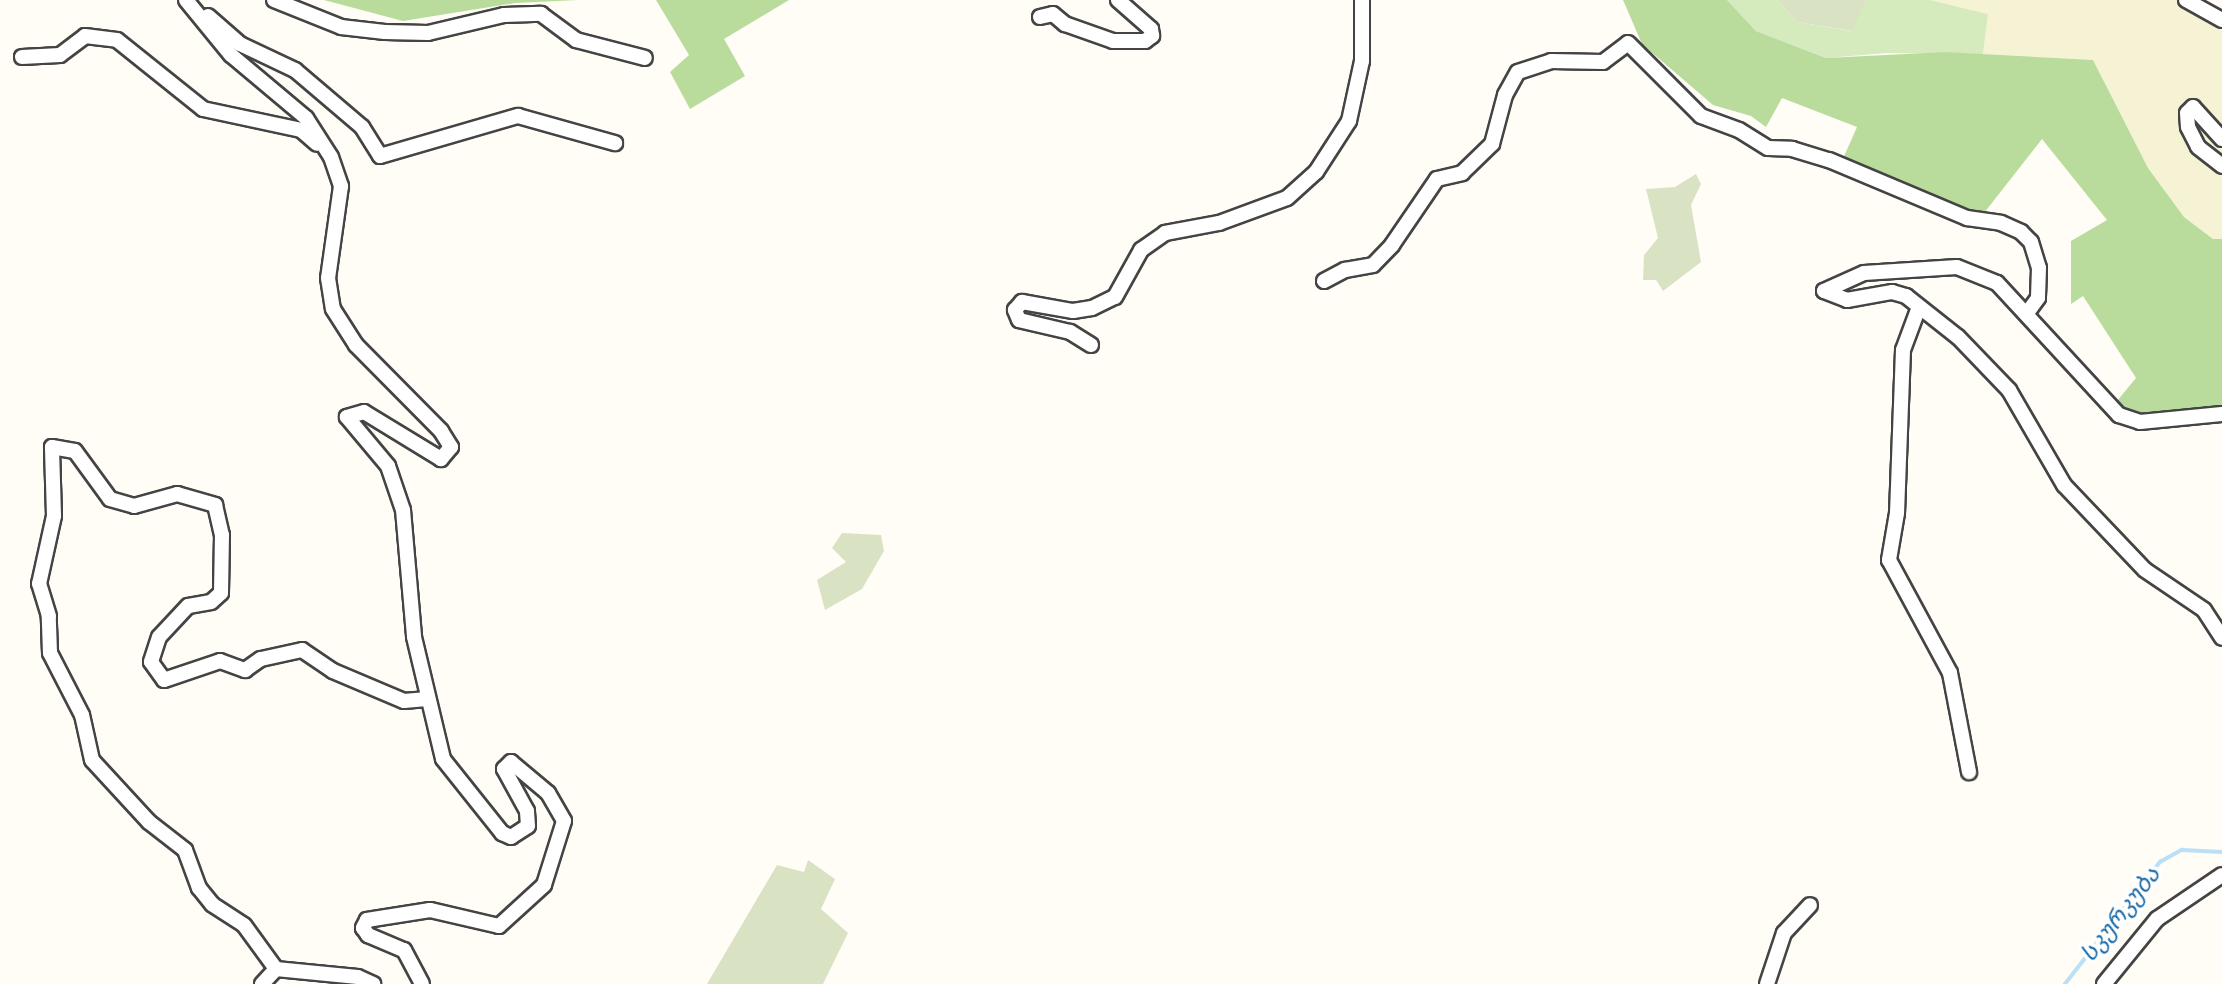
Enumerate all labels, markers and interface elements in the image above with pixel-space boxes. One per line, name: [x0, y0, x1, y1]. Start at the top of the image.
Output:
water label: სკურკუბა: [2074, 861, 2166, 967]

